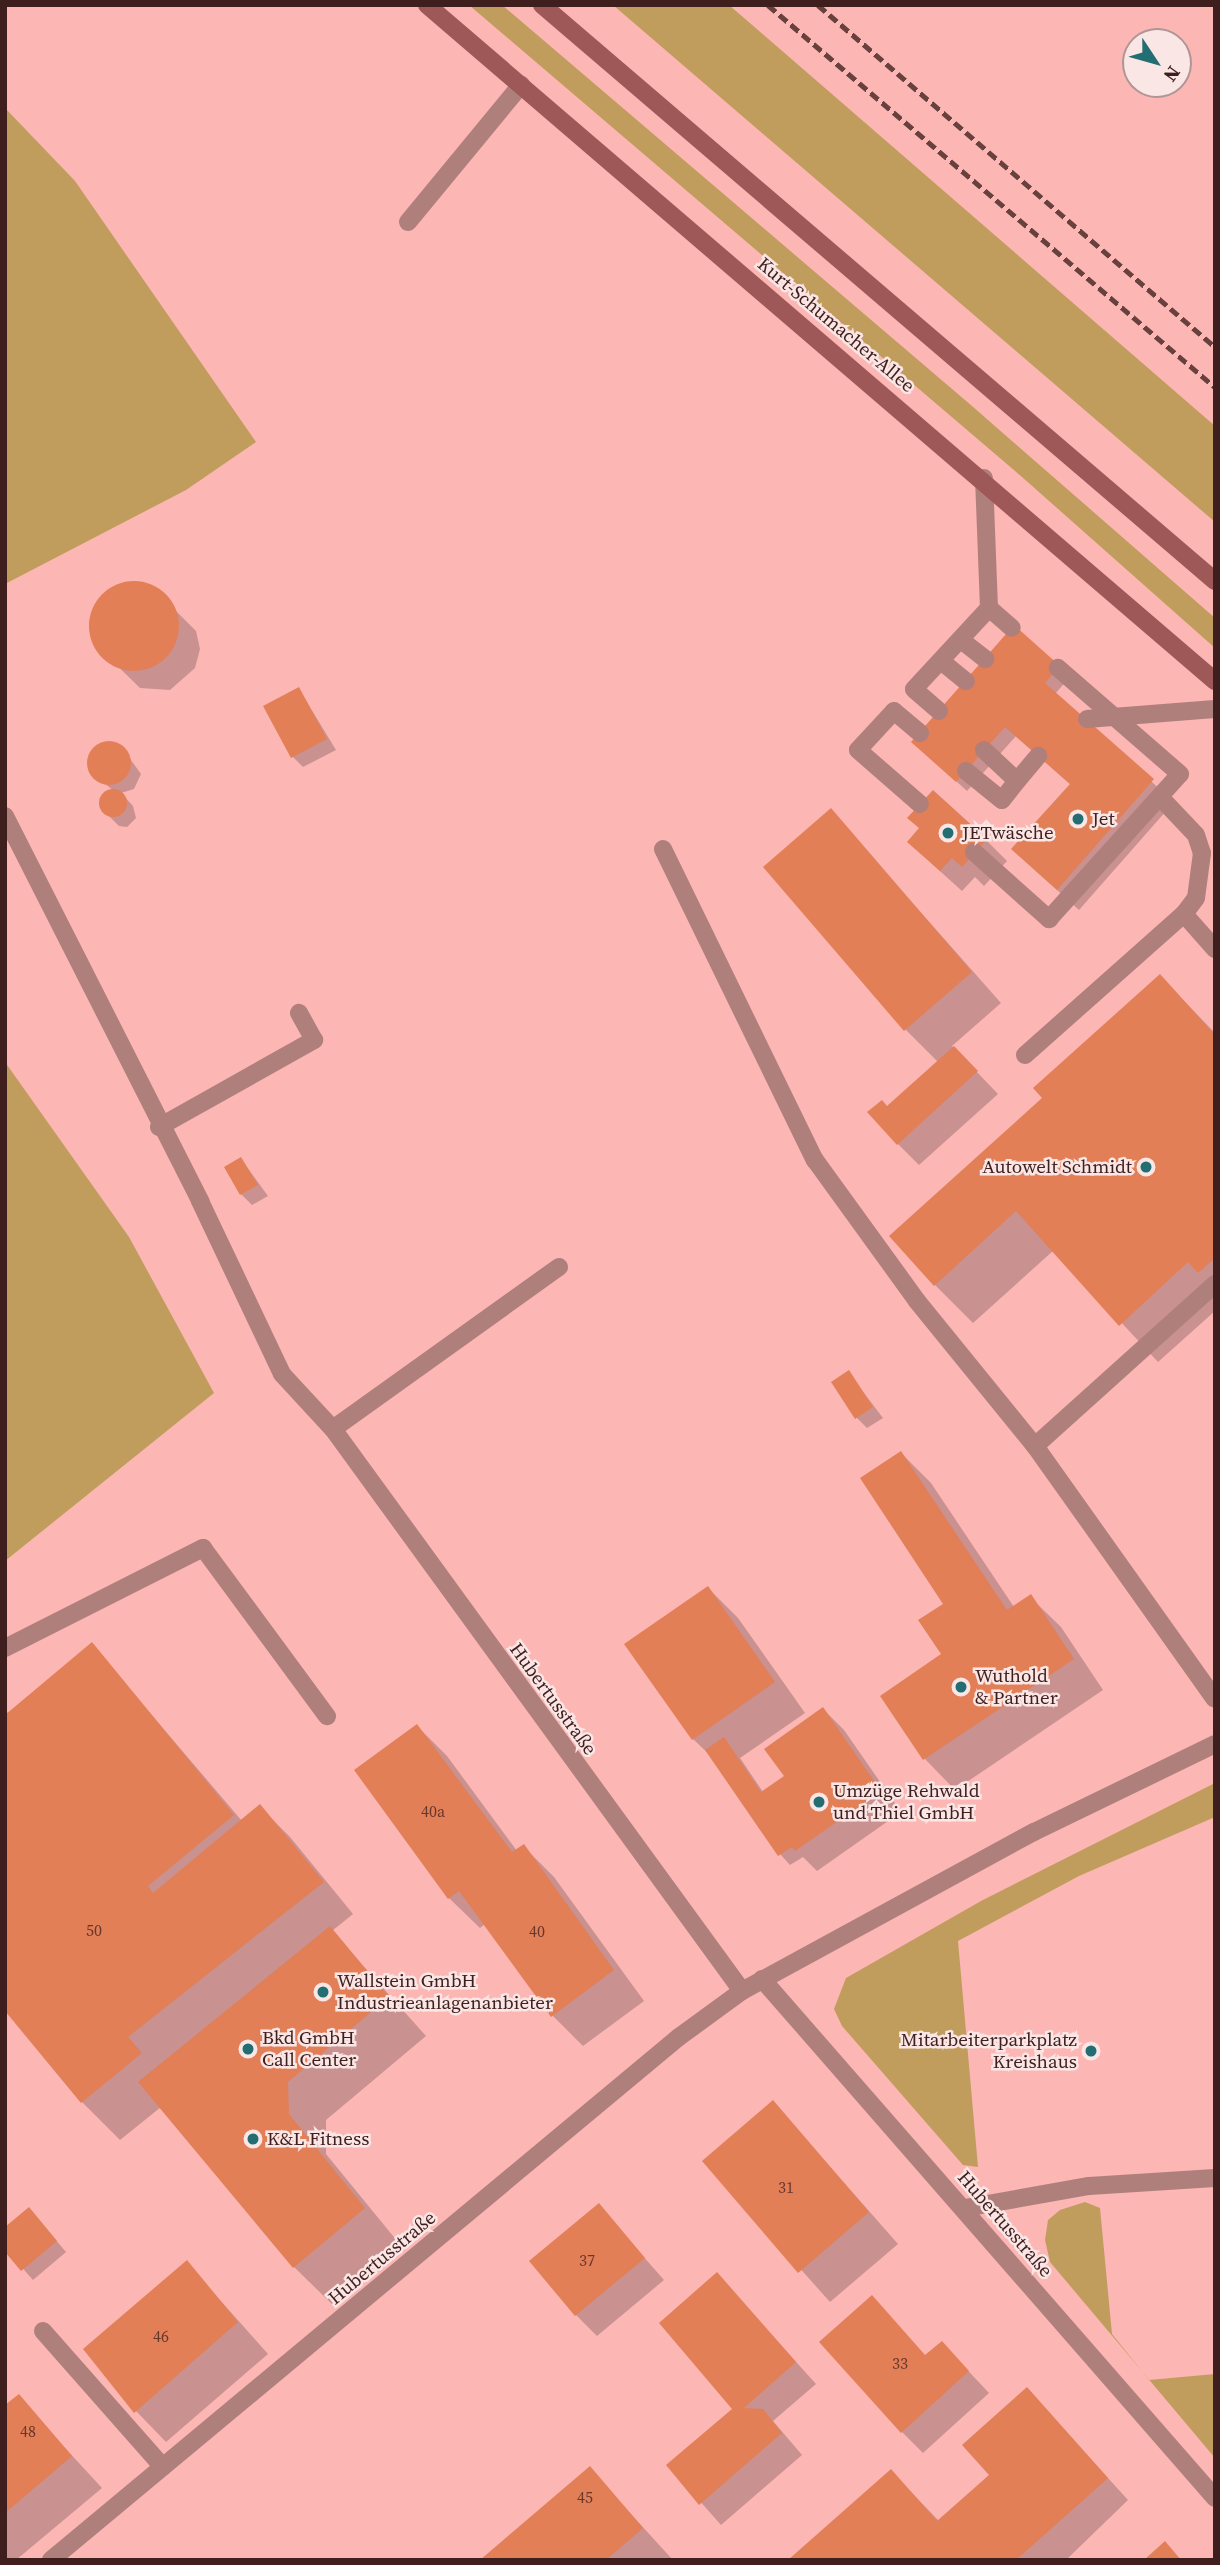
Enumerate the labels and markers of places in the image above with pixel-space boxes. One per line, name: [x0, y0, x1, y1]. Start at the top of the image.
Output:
place label: Jet: [1092, 808, 1115, 830]
marker: Jet: [1070, 811, 1086, 827]
place label: JETwäsche: [962, 822, 1054, 844]
marker: JETwäsche: [940, 825, 956, 841]
place label: Autowelt Schmidt: [982, 1156, 1132, 1178]
marker: Autowelt Schmidt: [1138, 1159, 1154, 1175]
place label: Wuthold & Partner: [975, 1665, 1058, 1709]
marker: Wuthold & Partner: [953, 1679, 969, 1695]
place label: Umzüge Rehwald und Thiel GmbH: [833, 1780, 980, 1824]
marker: Umzüge Rehwald und Thiel GmbH: [811, 1794, 827, 1810]
place label: Wallstein GmbH Industrieanlagenanbieter: [337, 1970, 553, 2014]
marker: Wallstein GmbH Industrieanlagenanbieter: [315, 1984, 331, 2000]
place label: Bkd GmbH Call Center: [262, 2027, 356, 2071]
place label: Mitarbeiterparkplatz Kreishaus: [901, 2029, 1077, 2073]
marker: Bkd GmbH Call Center: [240, 2041, 256, 2057]
marker: Mitarbeiterparkplatz Kreishaus: [1083, 2043, 1099, 2059]
place label: K&L Fitness: [267, 2128, 369, 2150]
marker: K&L Fitness: [245, 2131, 261, 2147]

